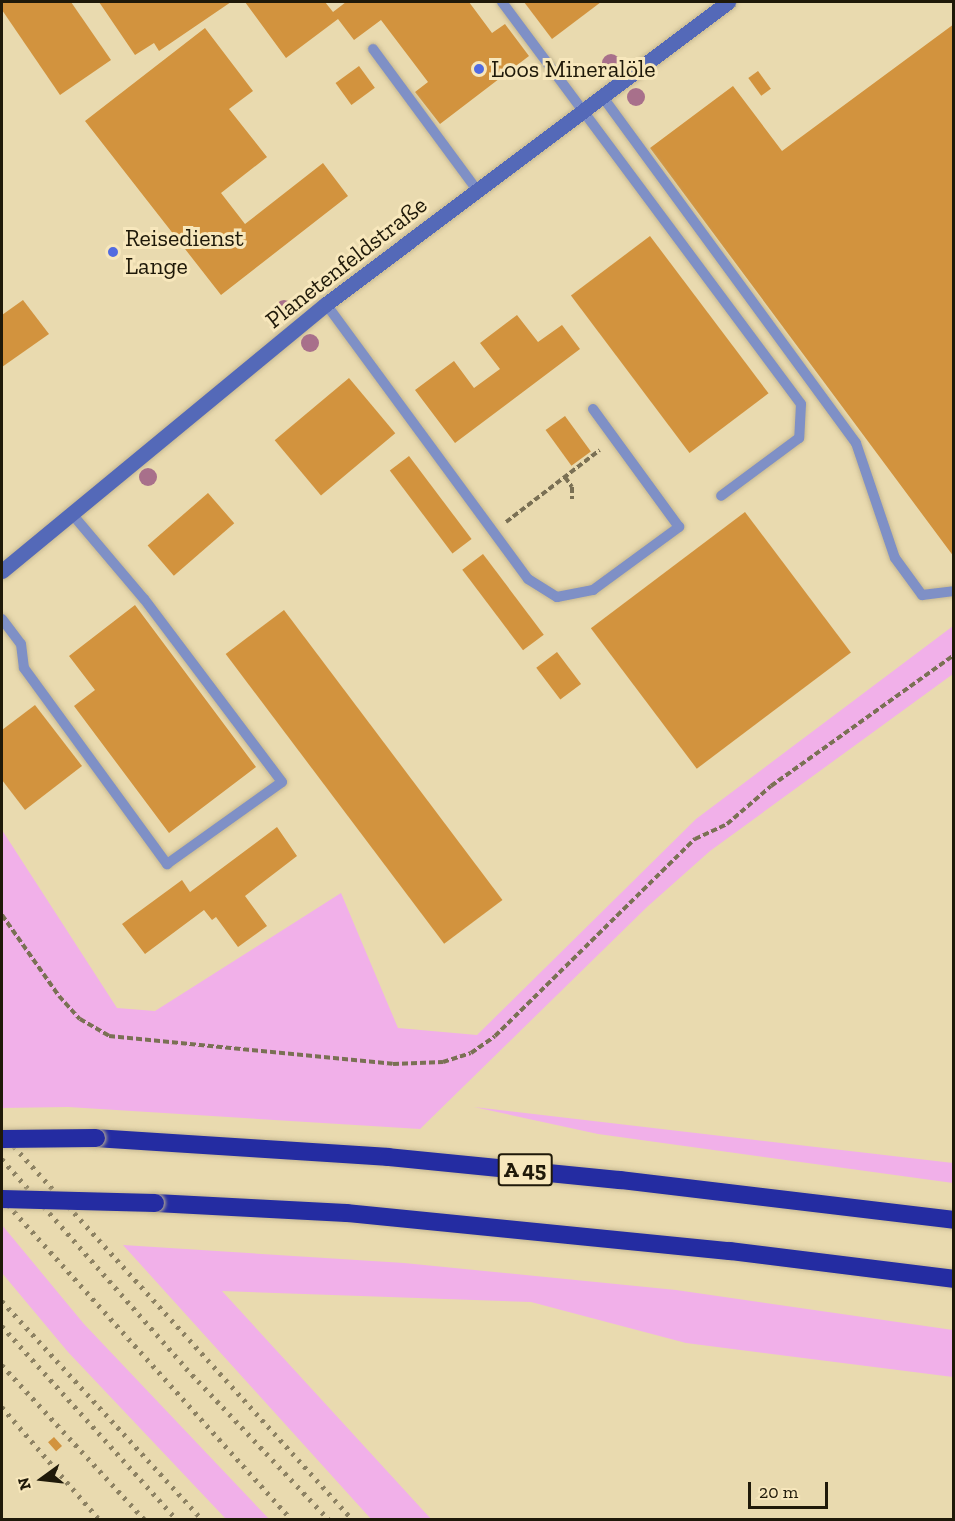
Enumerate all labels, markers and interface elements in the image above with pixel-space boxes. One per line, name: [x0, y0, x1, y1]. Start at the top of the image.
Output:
place label: Loos Mineralöle: [491, 55, 656, 83]
marker: Loos Mineralöle: [472, 62, 486, 76]
street label: Planetenfeldstraße: [259, 190, 433, 334]
place label: Reisedienst Lange: [125, 224, 244, 280]
marker: Reisedienst Lange: [106, 245, 120, 259]
road number: A 45: [496, 1151, 554, 1189]
north arrow: [12, 1449, 72, 1509]
scale bar: [751, 1470, 830, 1508]
text: N: [13, 1475, 35, 1492]
text: 20 m: [759, 1481, 798, 1503]

